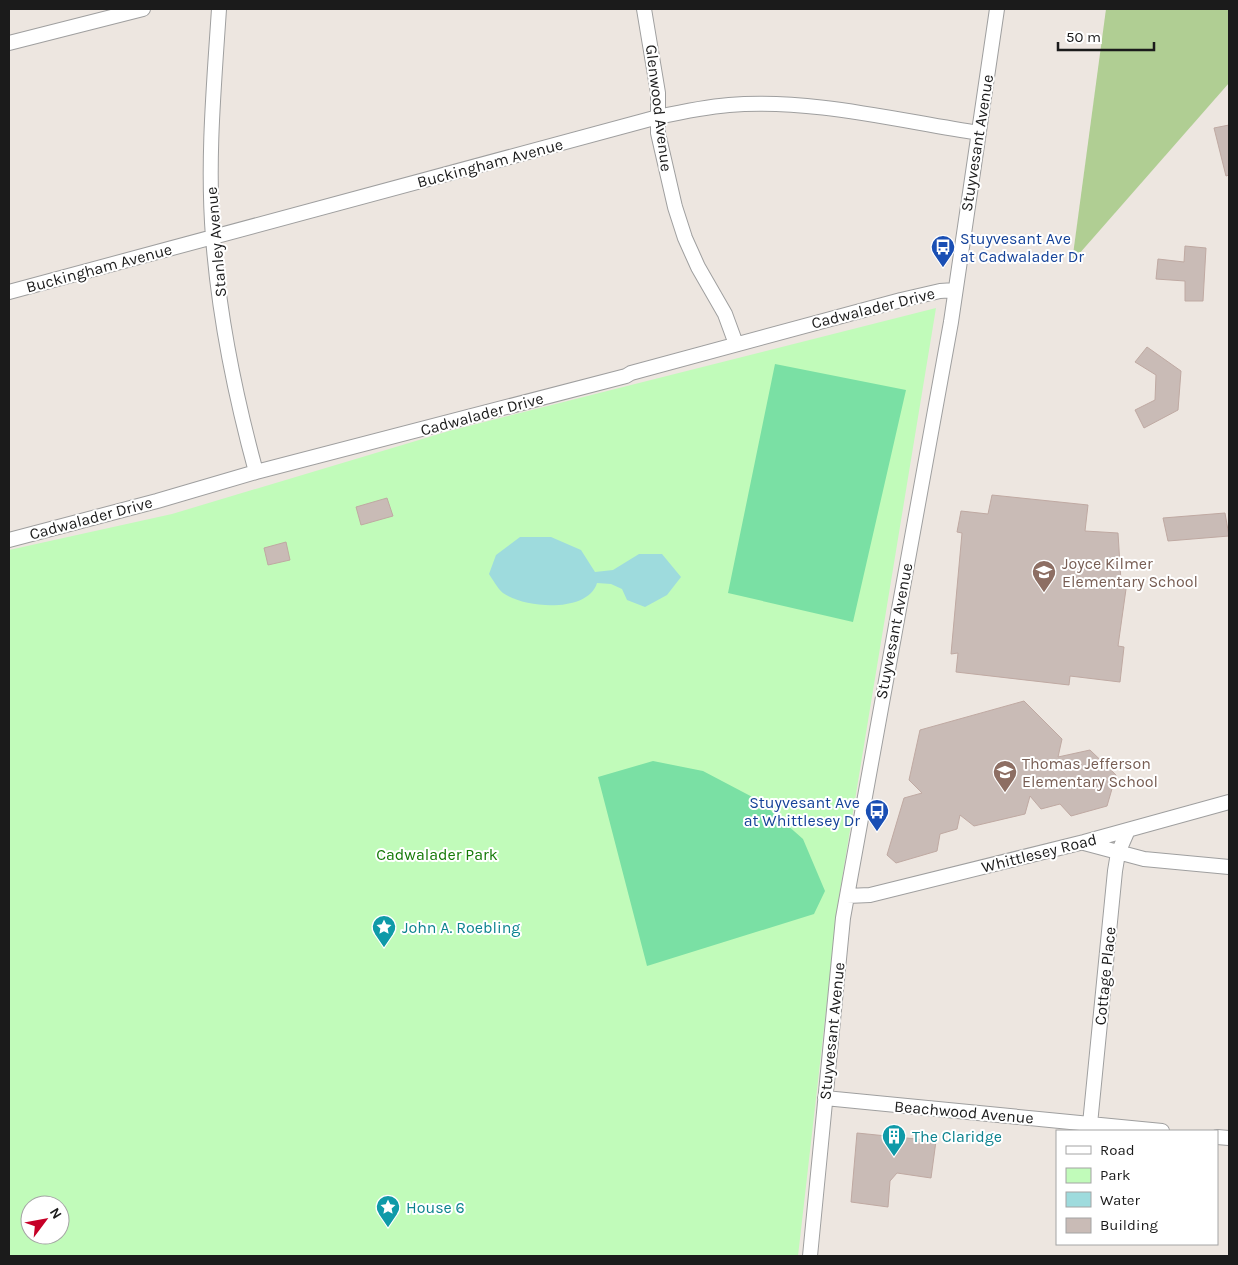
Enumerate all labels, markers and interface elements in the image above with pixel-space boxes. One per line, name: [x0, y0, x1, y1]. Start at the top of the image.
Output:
scale bar: [1058, 20, 1154, 52]
text: 50 m: [1066, 28, 1101, 46]
street label: Glenwood Avenue: [642, 43, 676, 173]
street label: Stuyvesant Avenue: [957, 73, 997, 213]
street label: Buckingham Avenue: [415, 134, 565, 192]
street label: Stanley Avenue: [202, 186, 230, 298]
place label: Stuyvesant Ave at Cadwalader Dr: [960, 229, 1084, 266]
bus stop icon: Stuyvesant Ave at Cadwalader Dr: [930, 234, 956, 268]
street label: Buckingham Avenue: [24, 239, 174, 297]
street label: Cadwalader Drive: [809, 283, 937, 333]
street label: Cadwalader Drive: [418, 388, 546, 440]
street label: Cadwalader Drive: [27, 492, 155, 544]
place label: Joyce Kilmer Elementary School: [1062, 554, 1198, 591]
school or university icon: Joyce Kilmer Elementary School: [1031, 559, 1057, 593]
street label: Stuyvesant Avenue: [871, 561, 917, 701]
place label: Thomas Jefferson Elementary School: [1022, 754, 1158, 791]
school or university icon: Thomas Jefferson Elementary School: [992, 759, 1018, 793]
place label: Stuyvesant Ave at Whittlesey Dr: [744, 793, 860, 830]
bus stop icon: Stuyvesant Ave at Whittlesey Dr: [864, 798, 890, 832]
street label: Whittlesey Road: [979, 829, 1099, 877]
park label: Cadwalader Park: [376, 845, 498, 864]
place icon: John A. Roebling: [371, 914, 397, 948]
place label: John A. Roebling: [402, 918, 520, 937]
street label: Cottage Place: [1090, 926, 1120, 1026]
street label: Stuyvesant Avenue: [815, 961, 849, 1101]
street label: Beachwood Avenue: [893, 1096, 1035, 1128]
building icon: The Claridge: [881, 1123, 907, 1157]
place label: The Claridge: [912, 1127, 1002, 1146]
legend: [1056, 1130, 1218, 1245]
text: Road: [1100, 1141, 1135, 1159]
text: Park: [1100, 1166, 1130, 1184]
text: Water: [1100, 1191, 1141, 1209]
place icon: House 6: [375, 1194, 401, 1228]
north arrow: [20, 1195, 70, 1245]
place label: House 6: [406, 1198, 465, 1217]
text: N: [46, 1205, 65, 1222]
text: Building: [1100, 1216, 1158, 1234]

